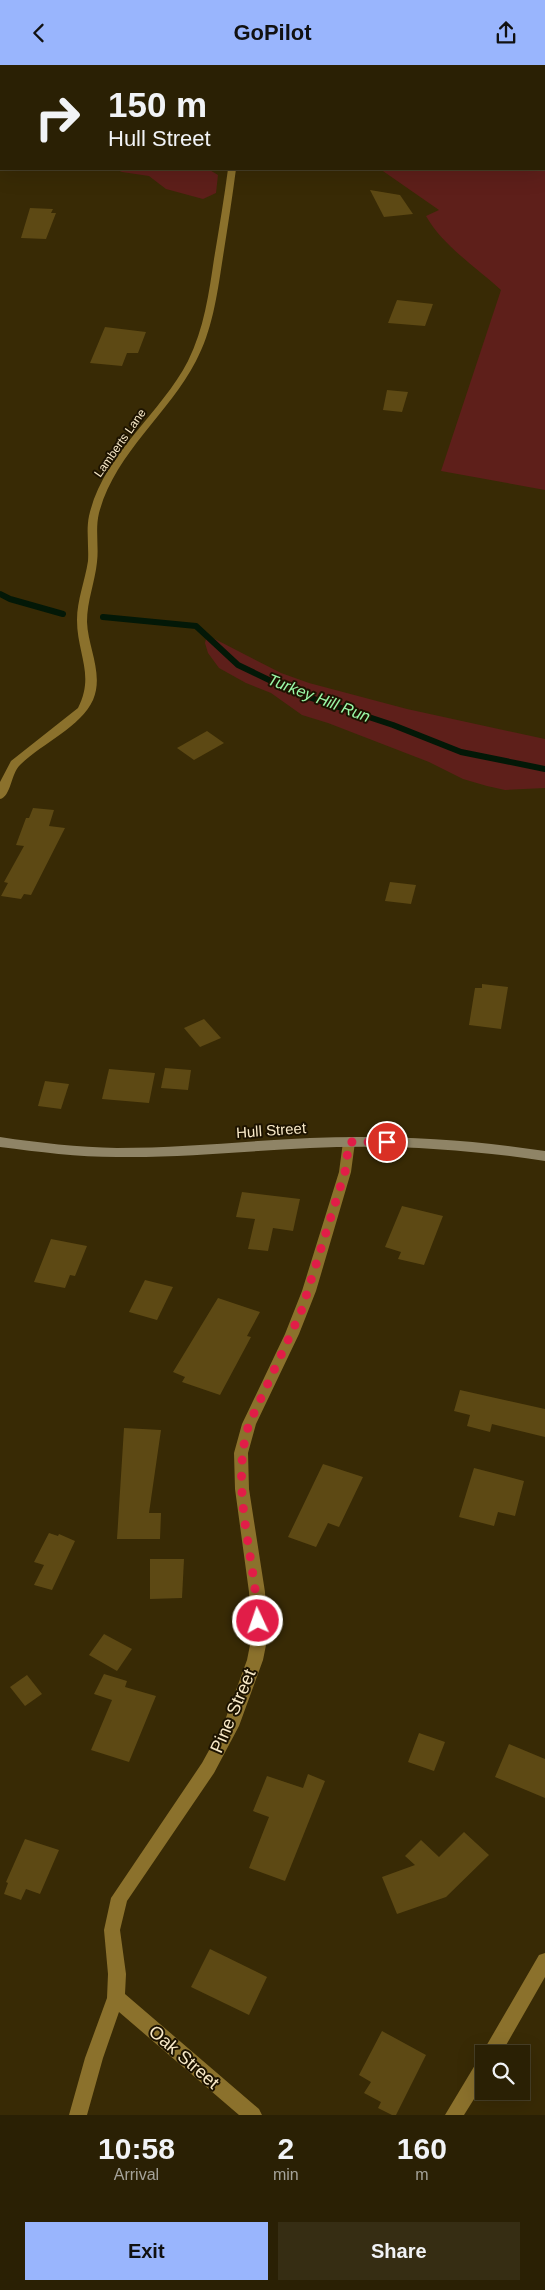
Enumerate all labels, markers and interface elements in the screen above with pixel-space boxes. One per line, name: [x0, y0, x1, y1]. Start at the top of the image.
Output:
icon: back: [25, 19, 53, 47]
icon: share: [492, 19, 520, 47]
text: GoPilot: [233, 20, 312, 45]
icon: right: [25, 85, 90, 150]
text: 150 m: [108, 85, 207, 124]
text: Hull Street: [108, 126, 211, 151]
street label: Lamberts Lane: [91, 406, 149, 480]
water label: Turkey Hill Run: [265, 671, 373, 725]
street label: Hull Street: [235, 1119, 307, 1141]
pin: [366, 1121, 408, 1163]
icon: arrive: [373, 1128, 401, 1156]
position arrow: [231, 1594, 283, 1646]
street label: Pine Street: [206, 1666, 260, 1756]
street label: Oak Street: [145, 2021, 223, 2093]
map controls: [475, 2045, 530, 2100]
button: search: [475, 2045, 530, 2100]
text: 10:58: [98, 2132, 175, 2165]
text: 2: [277, 2132, 294, 2165]
text: 160: [397, 2132, 447, 2165]
text: Arrival: [114, 2166, 159, 2183]
text: min: [273, 2166, 299, 2183]
text: m: [415, 2166, 428, 2183]
button: Exit: [25, 2222, 268, 2280]
button: Share: [278, 2222, 520, 2280]

